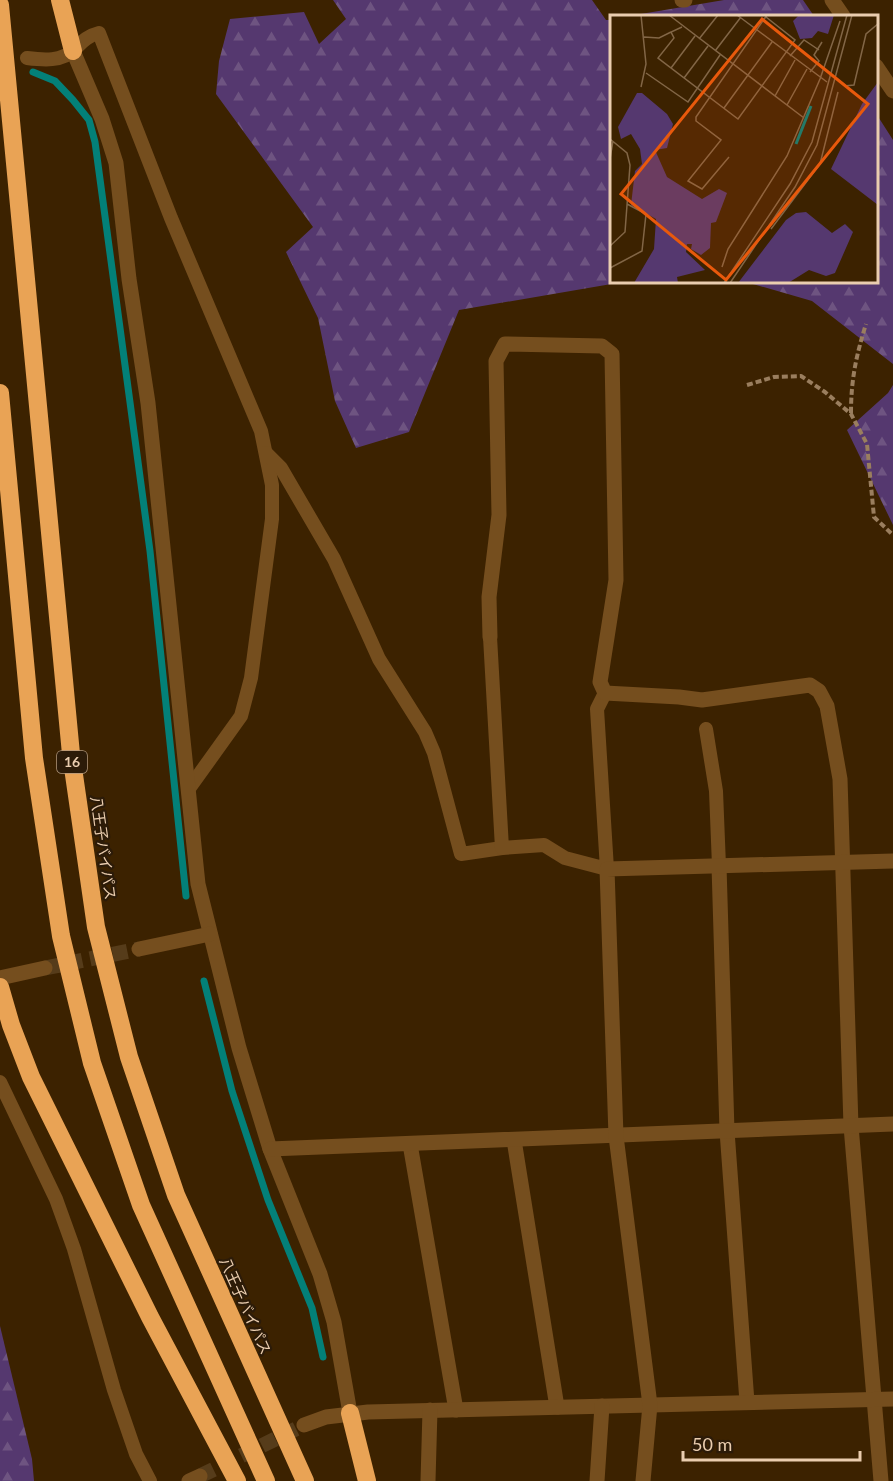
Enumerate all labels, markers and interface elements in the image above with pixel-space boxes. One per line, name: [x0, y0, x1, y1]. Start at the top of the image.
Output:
inset map: [610, 15, 878, 284]
road number: 16: [57, 751, 87, 773]
street label: 八王子バイパス: [88, 795, 120, 901]
street label: 八王子バイパス: [216, 1254, 275, 1357]
scale bar: [683, 1424, 860, 1462]
text: 50 m: [692, 1433, 732, 1455]

